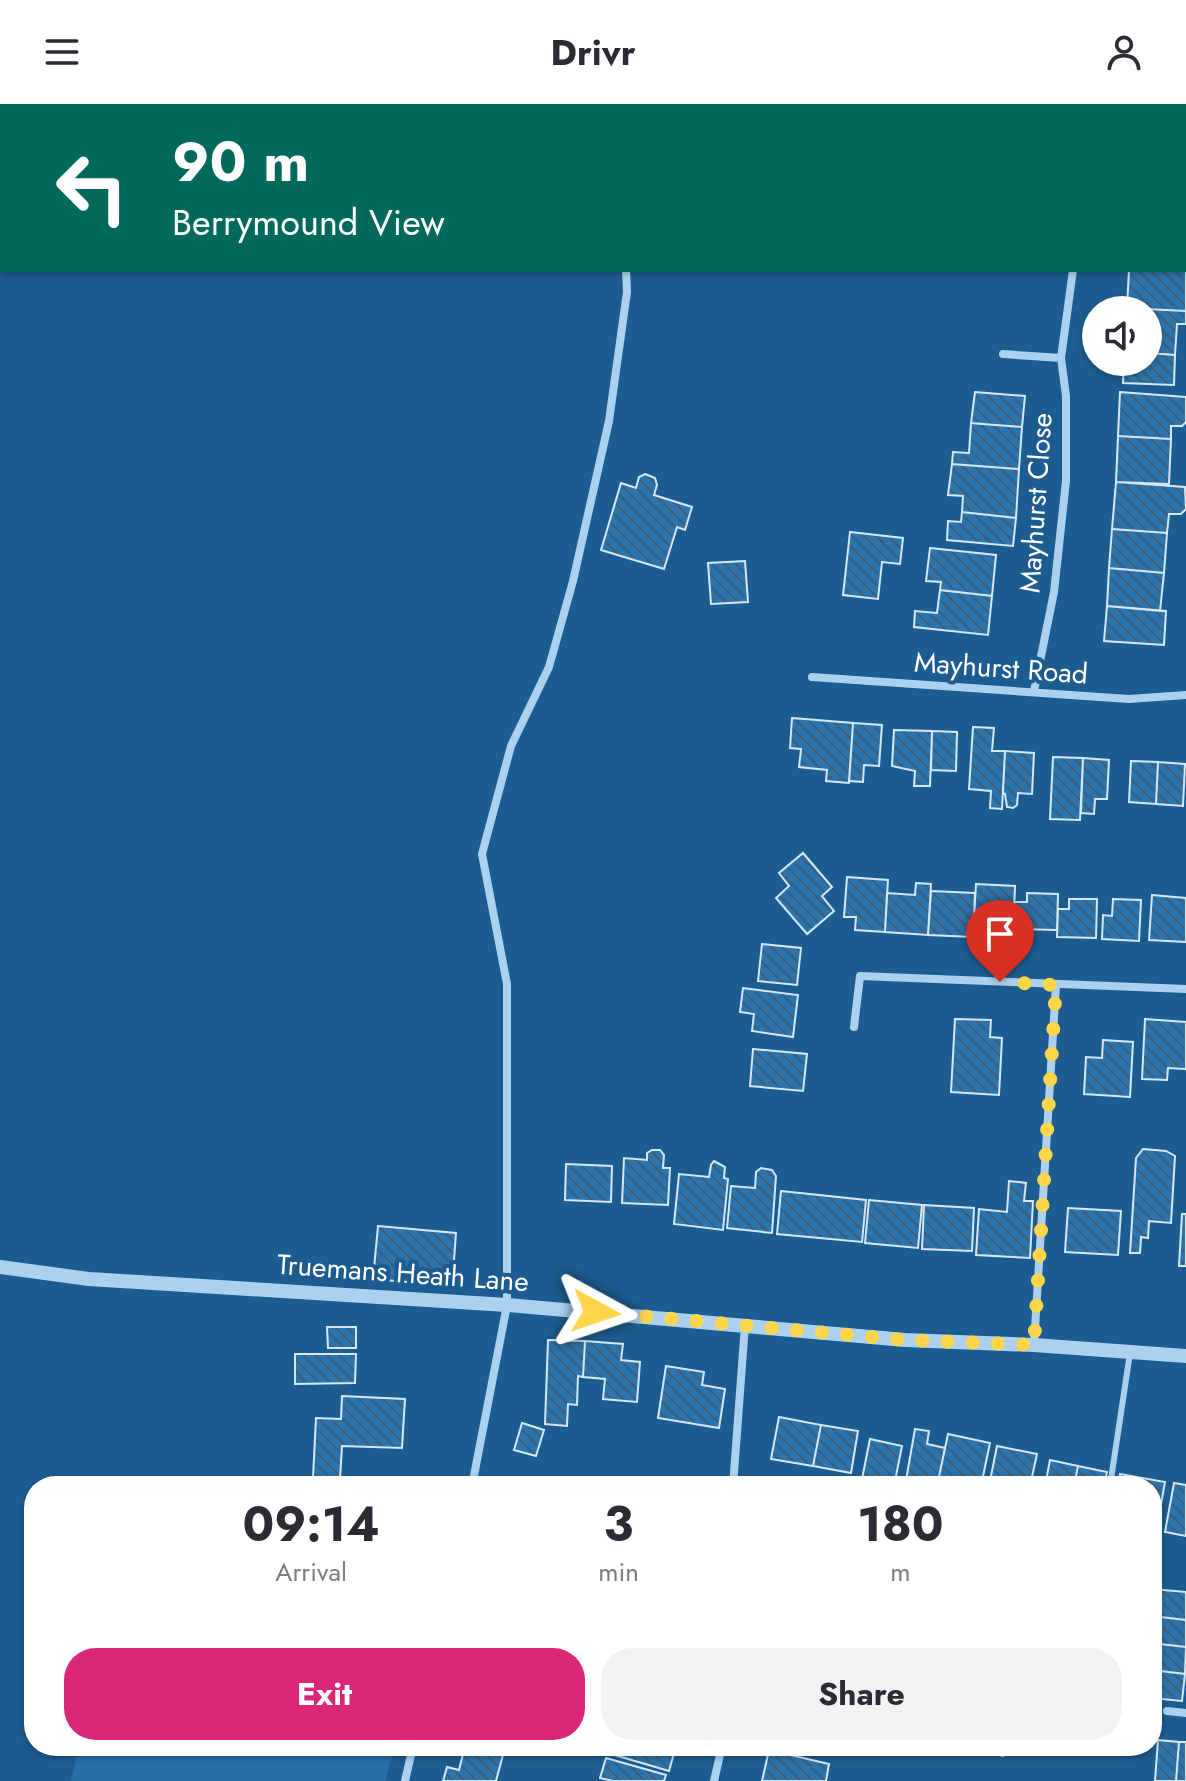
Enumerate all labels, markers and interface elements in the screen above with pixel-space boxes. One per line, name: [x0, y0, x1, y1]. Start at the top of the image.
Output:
text: Drivr: [551, 26, 635, 78]
icon: menu: [40, 30, 84, 74]
icon: person: [1102, 30, 1146, 74]
text: 90 m: [172, 121, 309, 202]
icon: left: [40, 136, 144, 240]
text: Berrymound View: [172, 196, 445, 248]
map controls: [1082, 296, 1162, 376]
button: sound: [1082, 296, 1162, 376]
street label: Mayhurst Close: [1009, 412, 1063, 594]
street label: Mayhurst Road: [913, 641, 1089, 695]
pin: [966, 900, 1034, 982]
icon: arrive: [978, 912, 1022, 956]
street label: Truemans Heath Lane: [276, 1244, 530, 1302]
position arrow: [554, 1270, 638, 1354]
text: 09:14: [242, 1490, 380, 1559]
text: 3: [604, 1490, 633, 1559]
text: 180: [857, 1490, 944, 1559]
text: Arrival: [275, 1553, 347, 1591]
text: min: [598, 1553, 639, 1591]
text: m: [890, 1553, 911, 1591]
button: Exit: [64, 1648, 585, 1740]
button: Share: [601, 1648, 1122, 1740]

